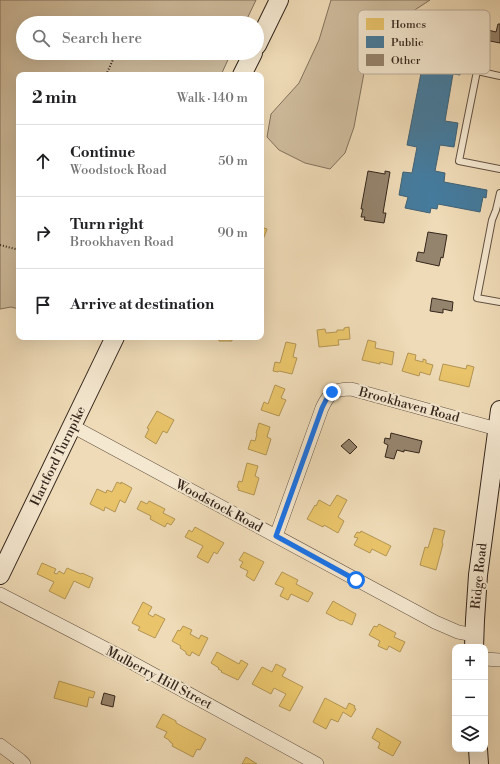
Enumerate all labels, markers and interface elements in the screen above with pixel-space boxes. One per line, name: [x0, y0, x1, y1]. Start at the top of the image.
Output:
legend: [358, 10, 490, 74]
search box: [16, 16, 264, 60]
text: Homes: [391, 18, 426, 32]
icon: search: [30, 27, 52, 49]
text: Search here: [62, 29, 142, 48]
text: Public: [391, 36, 424, 50]
text: Other: [391, 54, 421, 68]
text: 2 min: [32, 87, 77, 109]
text: Walk · 140 m: [177, 90, 248, 106]
text: Continue: [70, 143, 135, 162]
icon: ahead: [32, 150, 54, 172]
text: 50 m: [218, 153, 248, 169]
text: Woodstock Road: [70, 162, 167, 178]
text: Turn right: [70, 215, 144, 234]
icon: right: [32, 222, 54, 244]
text: 90 m: [217, 225, 248, 241]
text: Brookhaven Road: [70, 234, 174, 250]
icon: arrive: [32, 294, 54, 316]
text: Arrive at destination: [70, 295, 214, 314]
route end: [323, 383, 341, 401]
street label: Brookhaven Road: [356, 384, 462, 426]
street label: Hartford Turnpike: [27, 403, 89, 508]
street label: Woodstock Road: [172, 476, 266, 536]
street label: Ridge Road: [468, 541, 491, 610]
route start: [347, 571, 365, 589]
street label: Mulberry Hill Street: [103, 643, 215, 713]
map controls: [452, 644, 488, 752]
button: +: [452, 644, 488, 680]
button: −: [452, 680, 488, 716]
button: layers: [452, 716, 488, 752]

